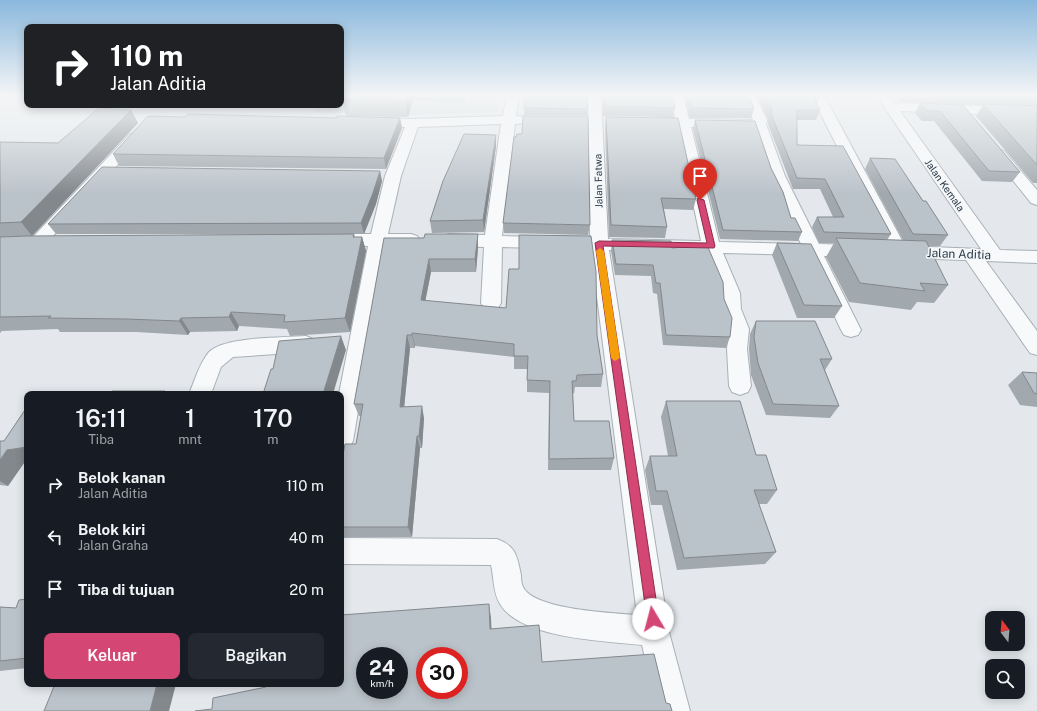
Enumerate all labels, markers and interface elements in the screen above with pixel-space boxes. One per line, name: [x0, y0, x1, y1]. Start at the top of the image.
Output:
text: 110 m: [110, 39, 183, 72]
icon: right: [44, 40, 96, 92]
text: Jalan Aditia: [110, 73, 206, 94]
street label: Jalan Fatwa: [592, 154, 604, 208]
street label: Jalan Kemala: [923, 157, 967, 213]
pin: [683, 159, 717, 200]
icon: arrive: [689, 165, 711, 187]
street label: Jalan Aditia: [927, 246, 991, 262]
text: 16:11: [75, 404, 127, 432]
text: 1: [185, 404, 195, 432]
text: 170: [253, 404, 293, 432]
text: Tiba: [88, 432, 114, 447]
text: mnt: [178, 432, 202, 447]
text: m: [267, 432, 278, 447]
text: Belok kanan: [78, 469, 165, 486]
icon: right: [44, 474, 66, 496]
text: 110 m: [286, 477, 324, 494]
text: Jalan Aditia: [78, 486, 148, 501]
text: Belok kiri: [78, 521, 145, 538]
icon: left: [44, 526, 66, 548]
text: 40 m: [289, 529, 324, 546]
text: Jalan Graha: [78, 538, 148, 553]
icon: arrive: [44, 578, 66, 600]
text: Tiba di tujuan: [78, 581, 174, 598]
text: 20 m: [289, 581, 324, 598]
position arrow: [632, 598, 674, 640]
north arrow: [985, 611, 1025, 651]
map controls: [985, 611, 1025, 699]
button: Keluar: [44, 633, 180, 679]
button: Bagikan: [188, 633, 324, 679]
speed limit sign: 30: [416, 647, 468, 699]
text: 24: [369, 656, 395, 680]
button: search: [985, 659, 1025, 699]
text: km/h: [370, 677, 394, 689]

